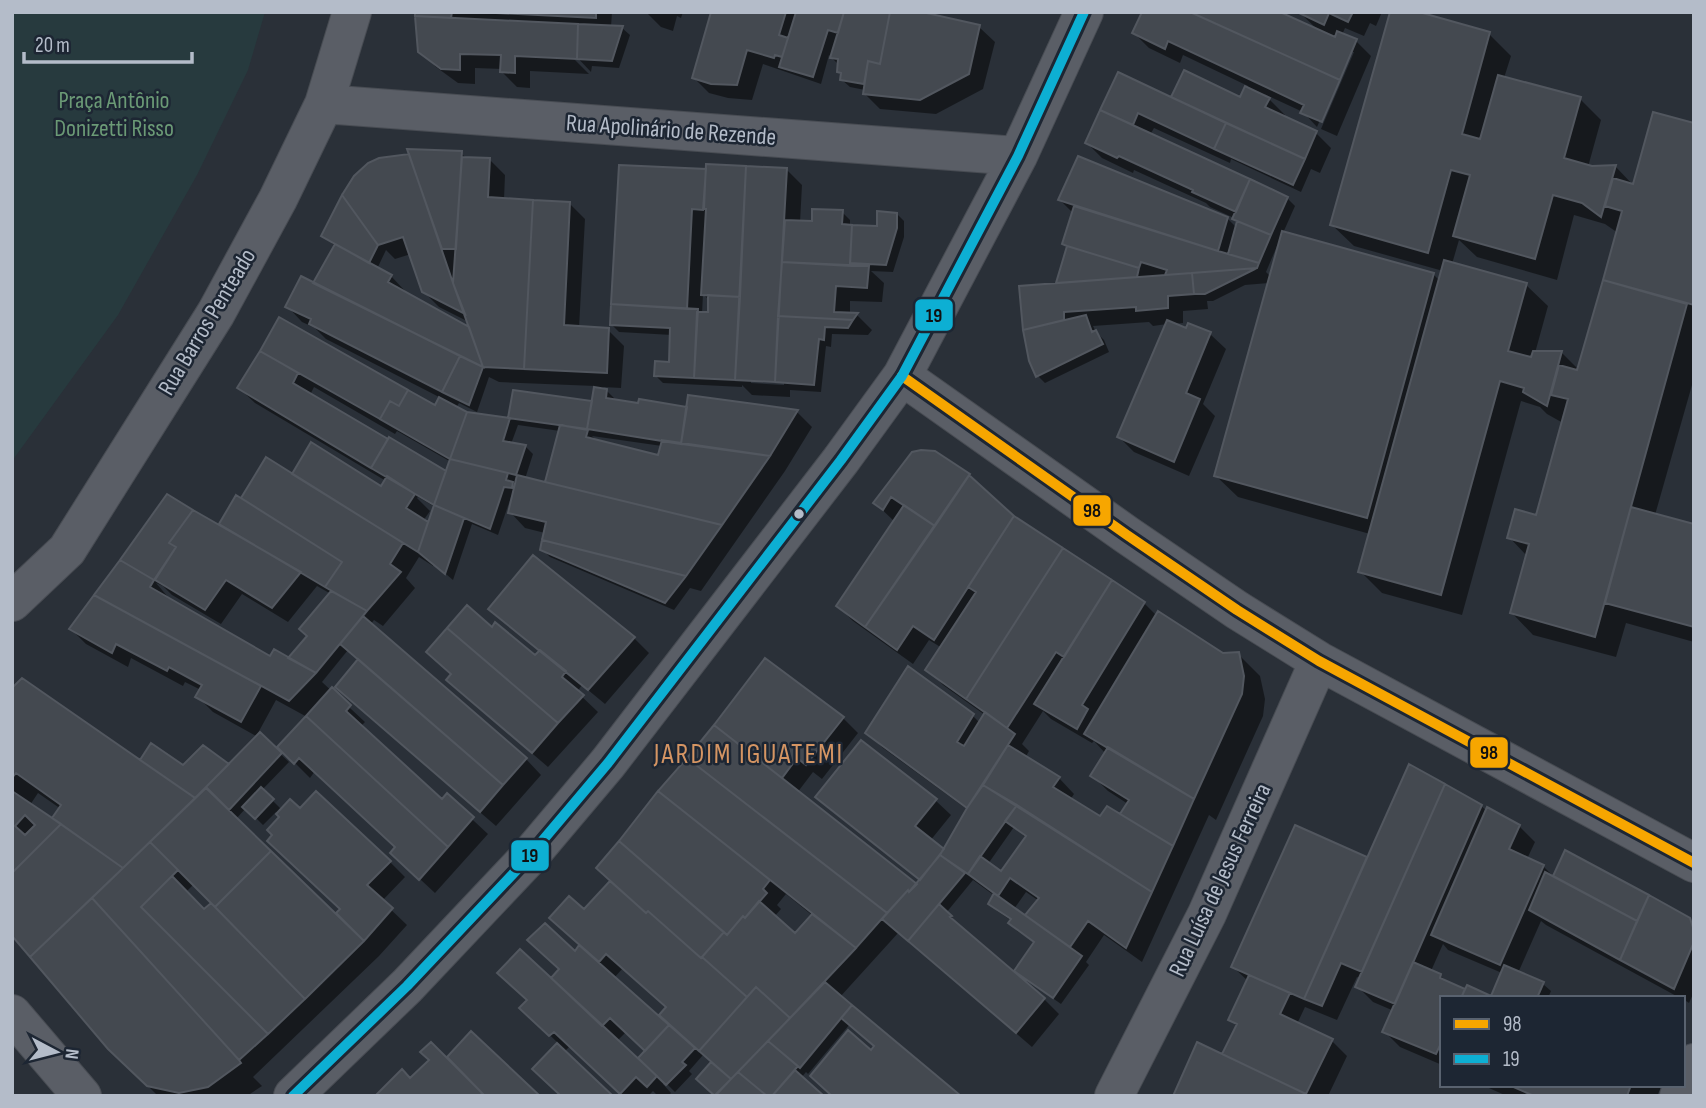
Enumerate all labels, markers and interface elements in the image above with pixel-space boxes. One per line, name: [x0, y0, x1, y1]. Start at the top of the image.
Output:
scale bar: [24, 21, 192, 65]
text: 20 m: [35, 33, 70, 58]
park label: Praça Antônio Donizetti Risso: [54, 86, 174, 143]
street label: Rua Apolinário de Rezende: [565, 108, 777, 152]
street label: Rua Barros Penteado: [152, 243, 262, 401]
line badge: 19: [914, 298, 954, 332]
text: 19: [926, 305, 942, 328]
line badge: 98: [1072, 494, 1112, 527]
text: 98: [1083, 500, 1101, 523]
unlabelled marker: [792, 507, 806, 521]
line badge: 98: [1469, 736, 1509, 769]
district label: JARDIM IGUATEMI: [653, 738, 844, 771]
text: 98: [1480, 742, 1498, 765]
street label: Rua Luísa de Jesus Ferreira: [1163, 779, 1277, 981]
line badge: 19: [510, 839, 550, 872]
text: 19: [522, 845, 538, 868]
legend: [1440, 996, 1685, 1087]
text: 98: [1503, 1012, 1522, 1037]
north arrow: [21, 1017, 91, 1087]
text: N: [59, 1047, 83, 1060]
text: 19: [1503, 1047, 1520, 1072]

